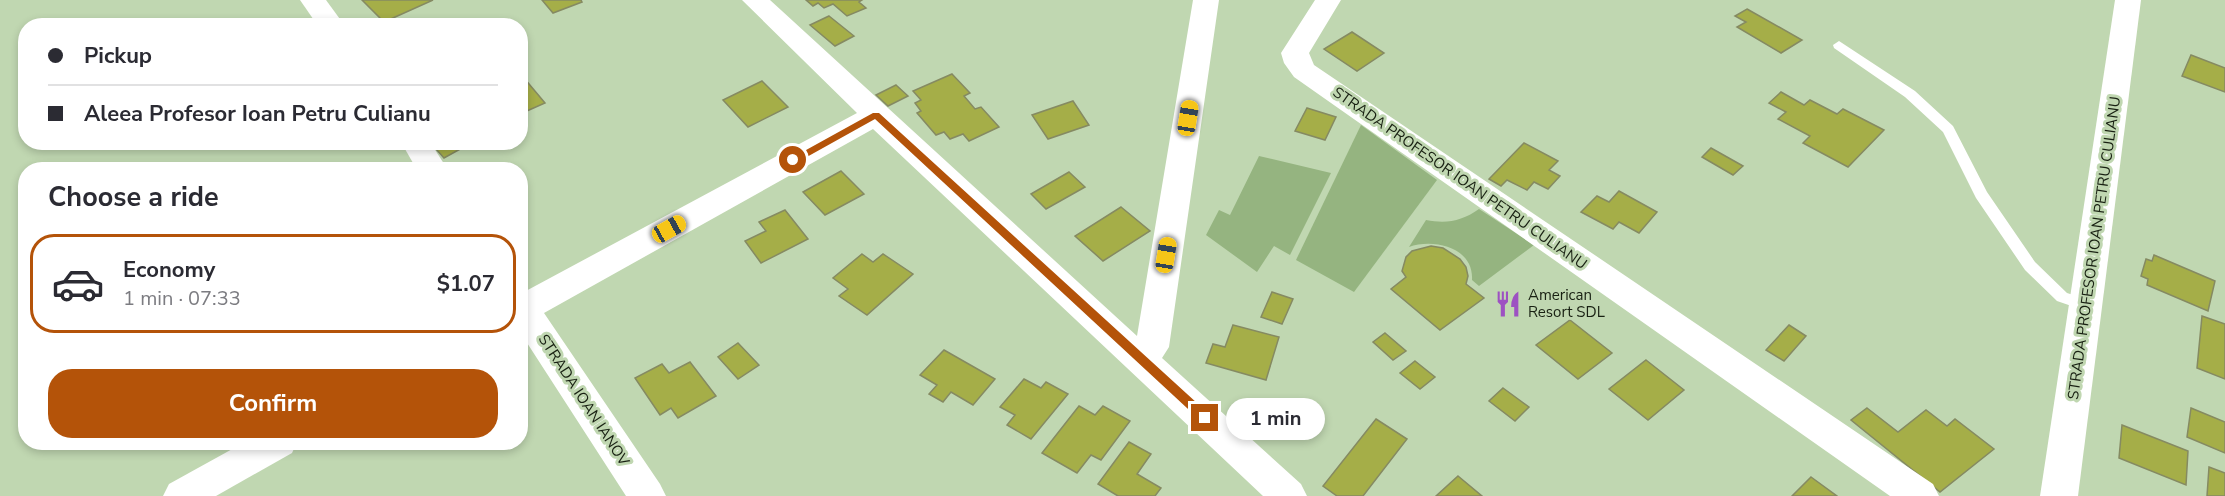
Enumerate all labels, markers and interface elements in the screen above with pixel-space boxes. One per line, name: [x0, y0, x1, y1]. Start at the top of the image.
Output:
text: Pickup: [84, 41, 152, 71]
street label: STRADA PROFESOR IOAN PETRU CULIANU: [1329, 82, 1591, 274]
street label: STRADA PROFESOR IOAN PETRU CULIANU: [2063, 95, 2125, 401]
text: Aleea Profesor Ioan Petru Culianu: [84, 99, 431, 129]
car: [1176, 99, 1200, 137]
route start: [779, 146, 806, 173]
text: Choose a ride: [48, 179, 219, 216]
car: [649, 212, 689, 246]
car: [1154, 236, 1178, 274]
text: Economy: [123, 255, 215, 285]
icon: car: [51, 257, 105, 311]
text: $1.07: [437, 269, 495, 299]
text: 1 min · 07:33: [123, 285, 241, 312]
place label: American Resort SDL: [1528, 285, 1605, 322]
restaurant icon: American Resort SDL: [1493, 289, 1523, 319]
street label: STRADA IOAN IANOV: [534, 330, 634, 470]
button: Confirm: [48, 369, 498, 438]
callout: 1 min: [1226, 397, 1325, 439]
route end: [1191, 404, 1218, 431]
text: 1 min: [1250, 405, 1301, 432]

